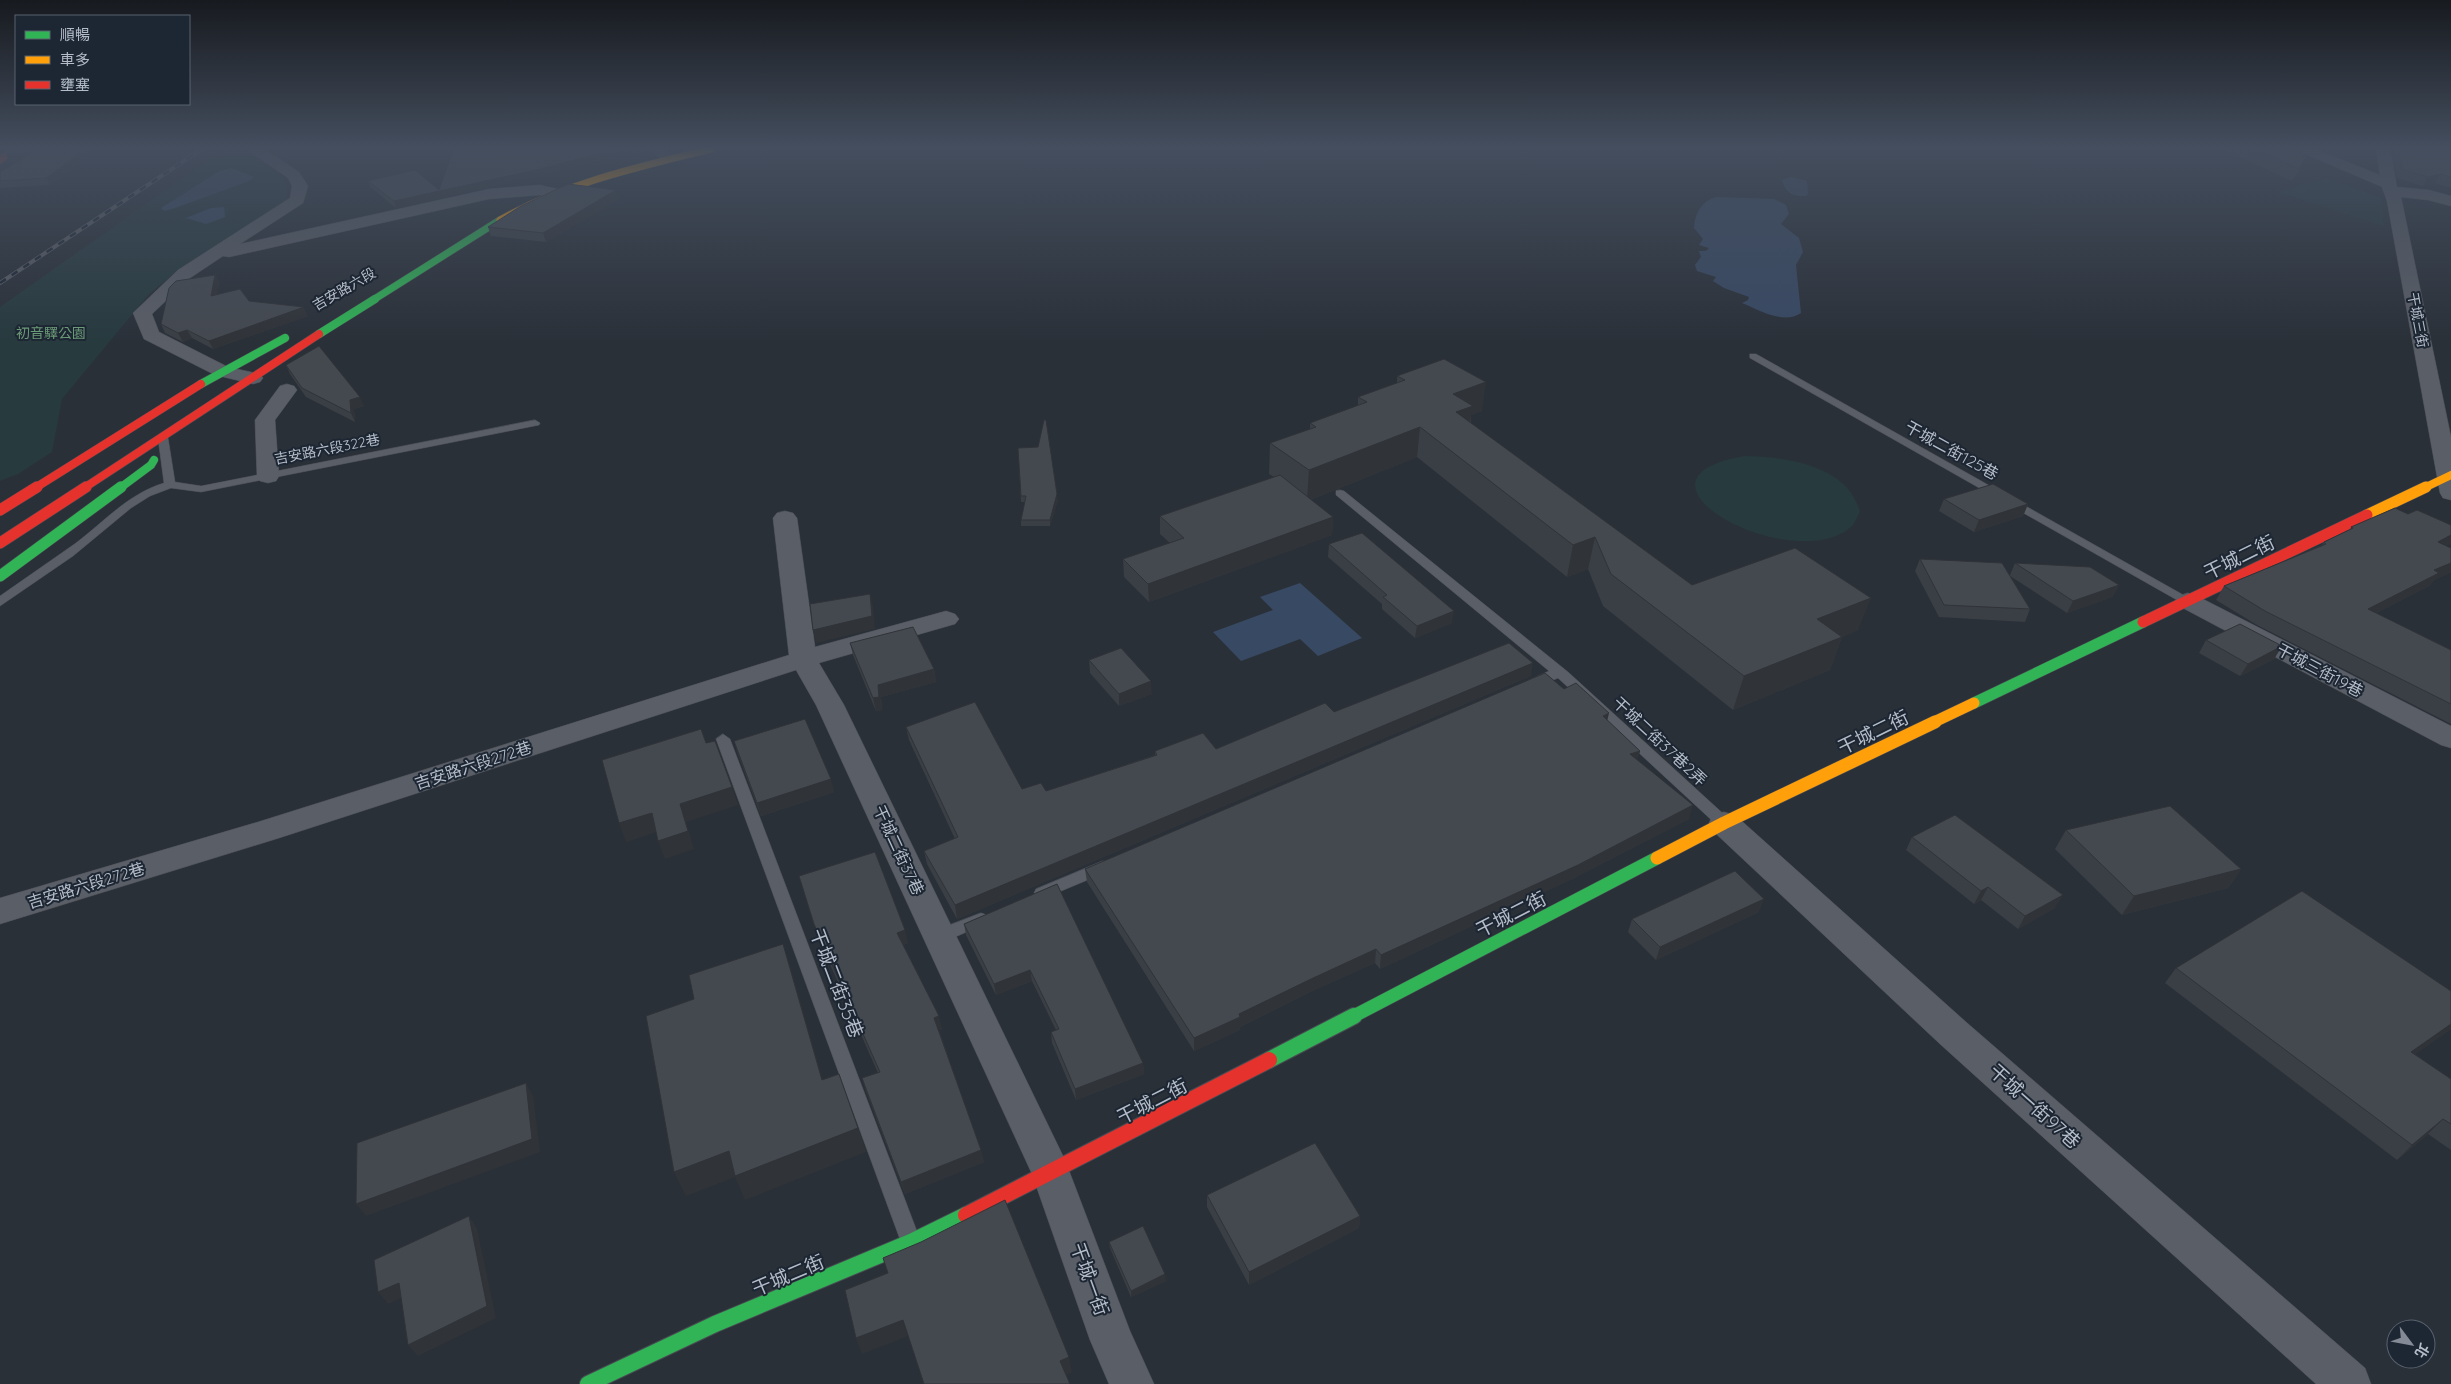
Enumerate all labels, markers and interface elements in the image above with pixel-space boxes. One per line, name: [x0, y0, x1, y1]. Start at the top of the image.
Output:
legend: [15, 15, 190, 105]
text: 順暢: [60, 25, 90, 44]
text: 車多: [60, 50, 90, 69]
text: 壅塞: [60, 75, 90, 94]
street label: 吉安路六段: [309, 264, 379, 314]
street label: 干城三街: [2404, 291, 2432, 349]
park label: 初音驛公園: [16, 324, 86, 342]
street label: 干城二街125巷: [1902, 416, 2002, 484]
street label: 吉安路六段322巷: [273, 430, 381, 468]
street label: 干城二街: [2200, 530, 2278, 584]
street label: 干城三街19巷: [2273, 639, 2367, 701]
street label: 干城二街37巷2弄: [1609, 692, 1711, 790]
street label: 干城二街: [1834, 705, 1912, 759]
street label: 吉安路六段272巷: [412, 737, 534, 793]
street label: 干城二街37巷: [870, 802, 928, 898]
street label: 吉安路六段272巷: [25, 858, 147, 912]
street label: 干城二街: [1472, 886, 1550, 942]
street label: 干城二街35巷: [805, 925, 869, 1041]
street label: 干城一街97巷: [1984, 1059, 2086, 1153]
street label: 干城二街: [1113, 1073, 1191, 1129]
street label: 干城一街: [1066, 1239, 1114, 1319]
street label: 干城二街: [748, 1249, 828, 1301]
north arrow: [2386, 1319, 2436, 1369]
text: 北: [2411, 1340, 2433, 1362]

